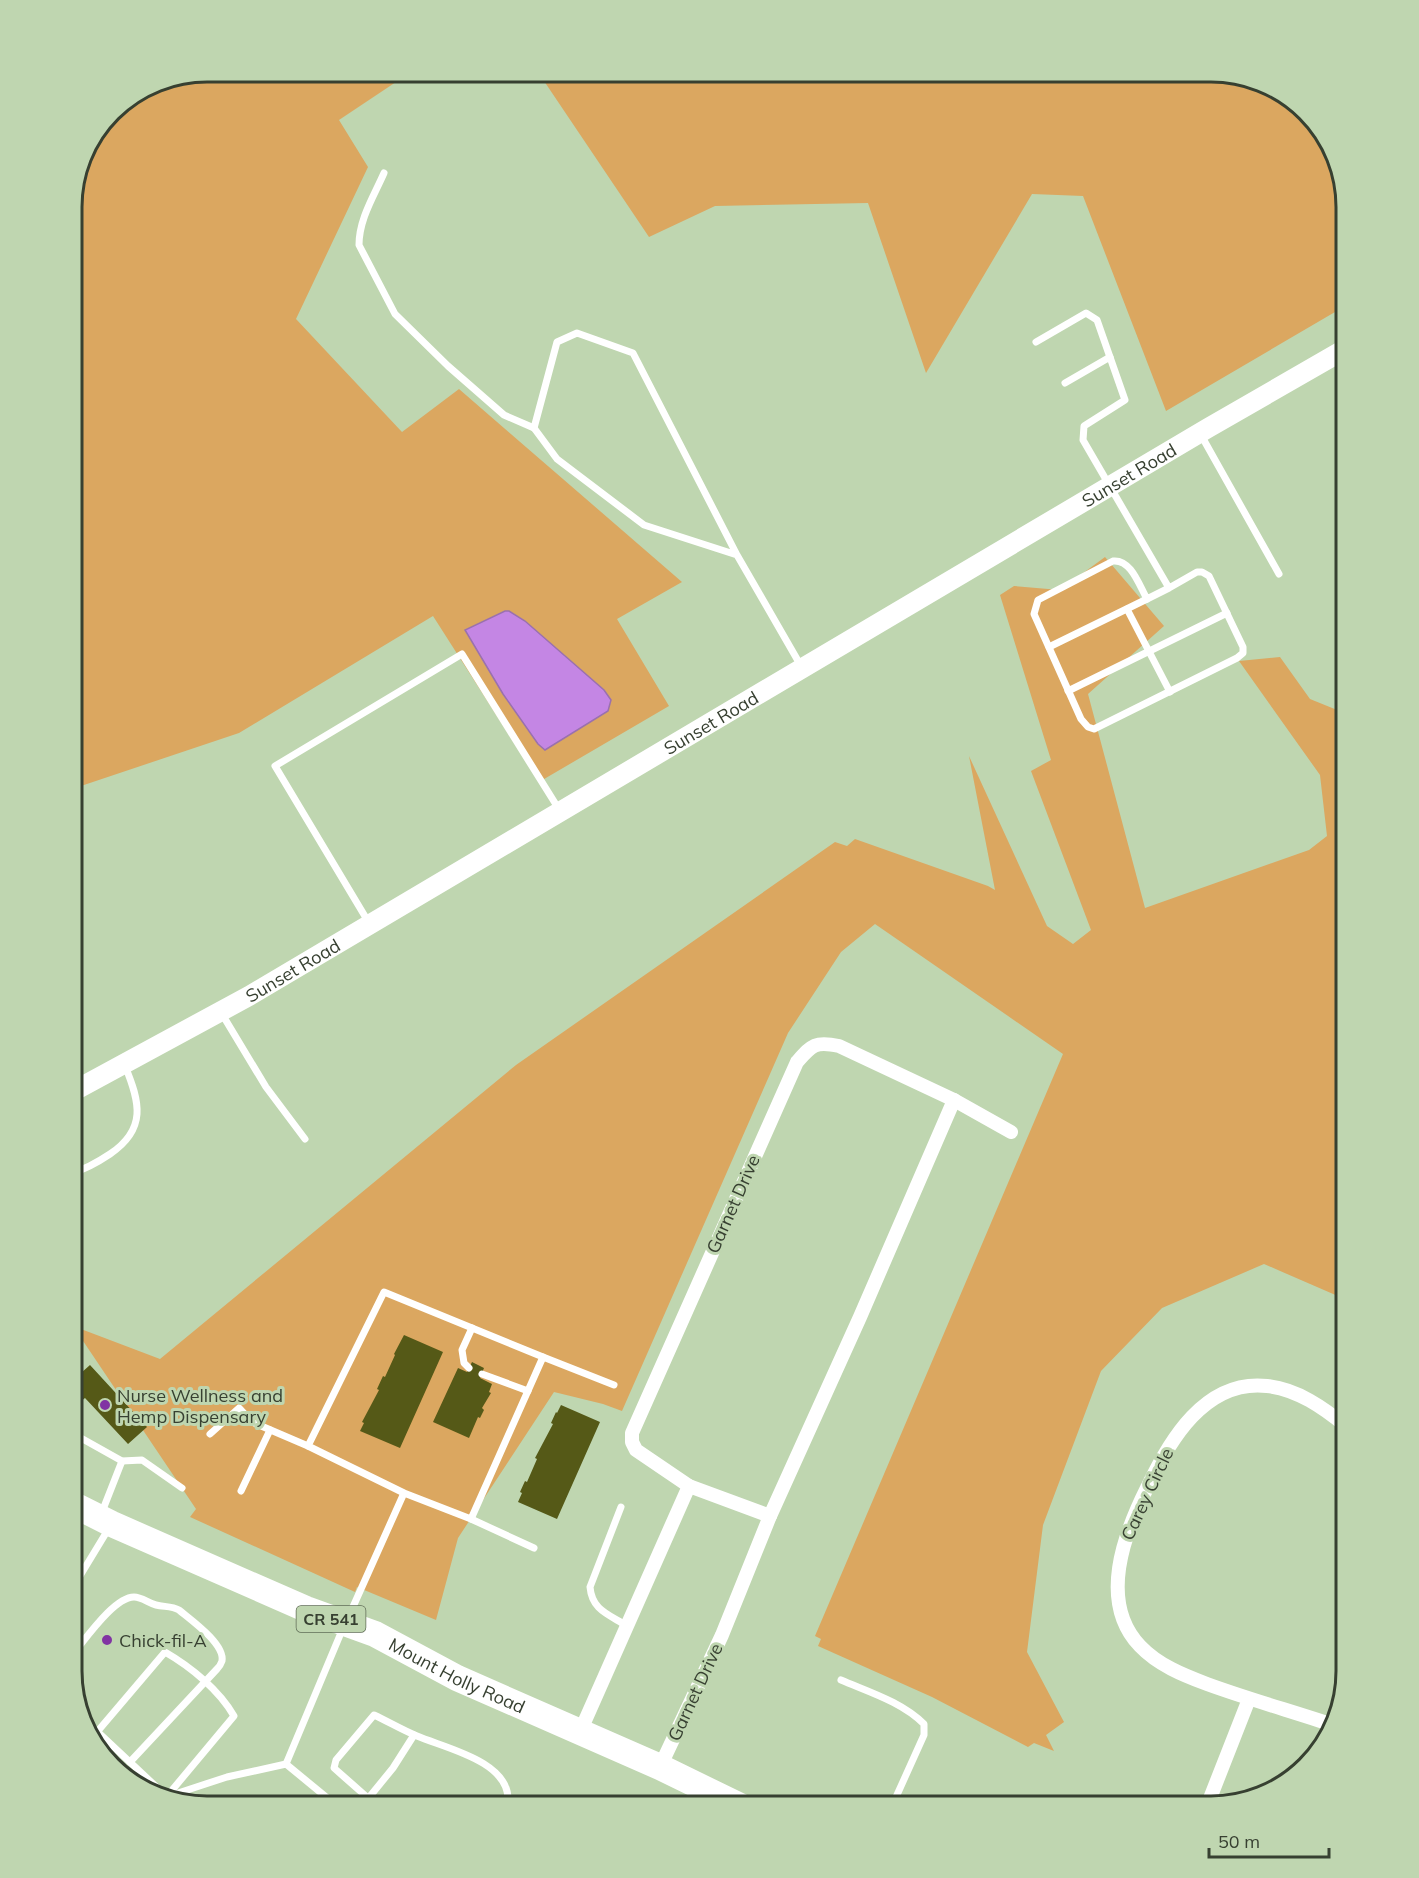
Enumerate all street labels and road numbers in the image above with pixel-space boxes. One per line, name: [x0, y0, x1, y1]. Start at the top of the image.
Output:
street label: Sunset Road: [1077, 438, 1180, 512]
street label: Sunset Road: [659, 686, 762, 759]
street label: Sunset Road: [241, 933, 344, 1007]
street label: Garnet Drive: [701, 1151, 765, 1257]
street label: Carey Circle: [1116, 1444, 1178, 1544]
road number: CR 541: [296, 1606, 366, 1632]
street label: Mount Holly Road: [385, 1632, 529, 1718]
street label: Garnet Drive: [662, 1639, 728, 1745]

